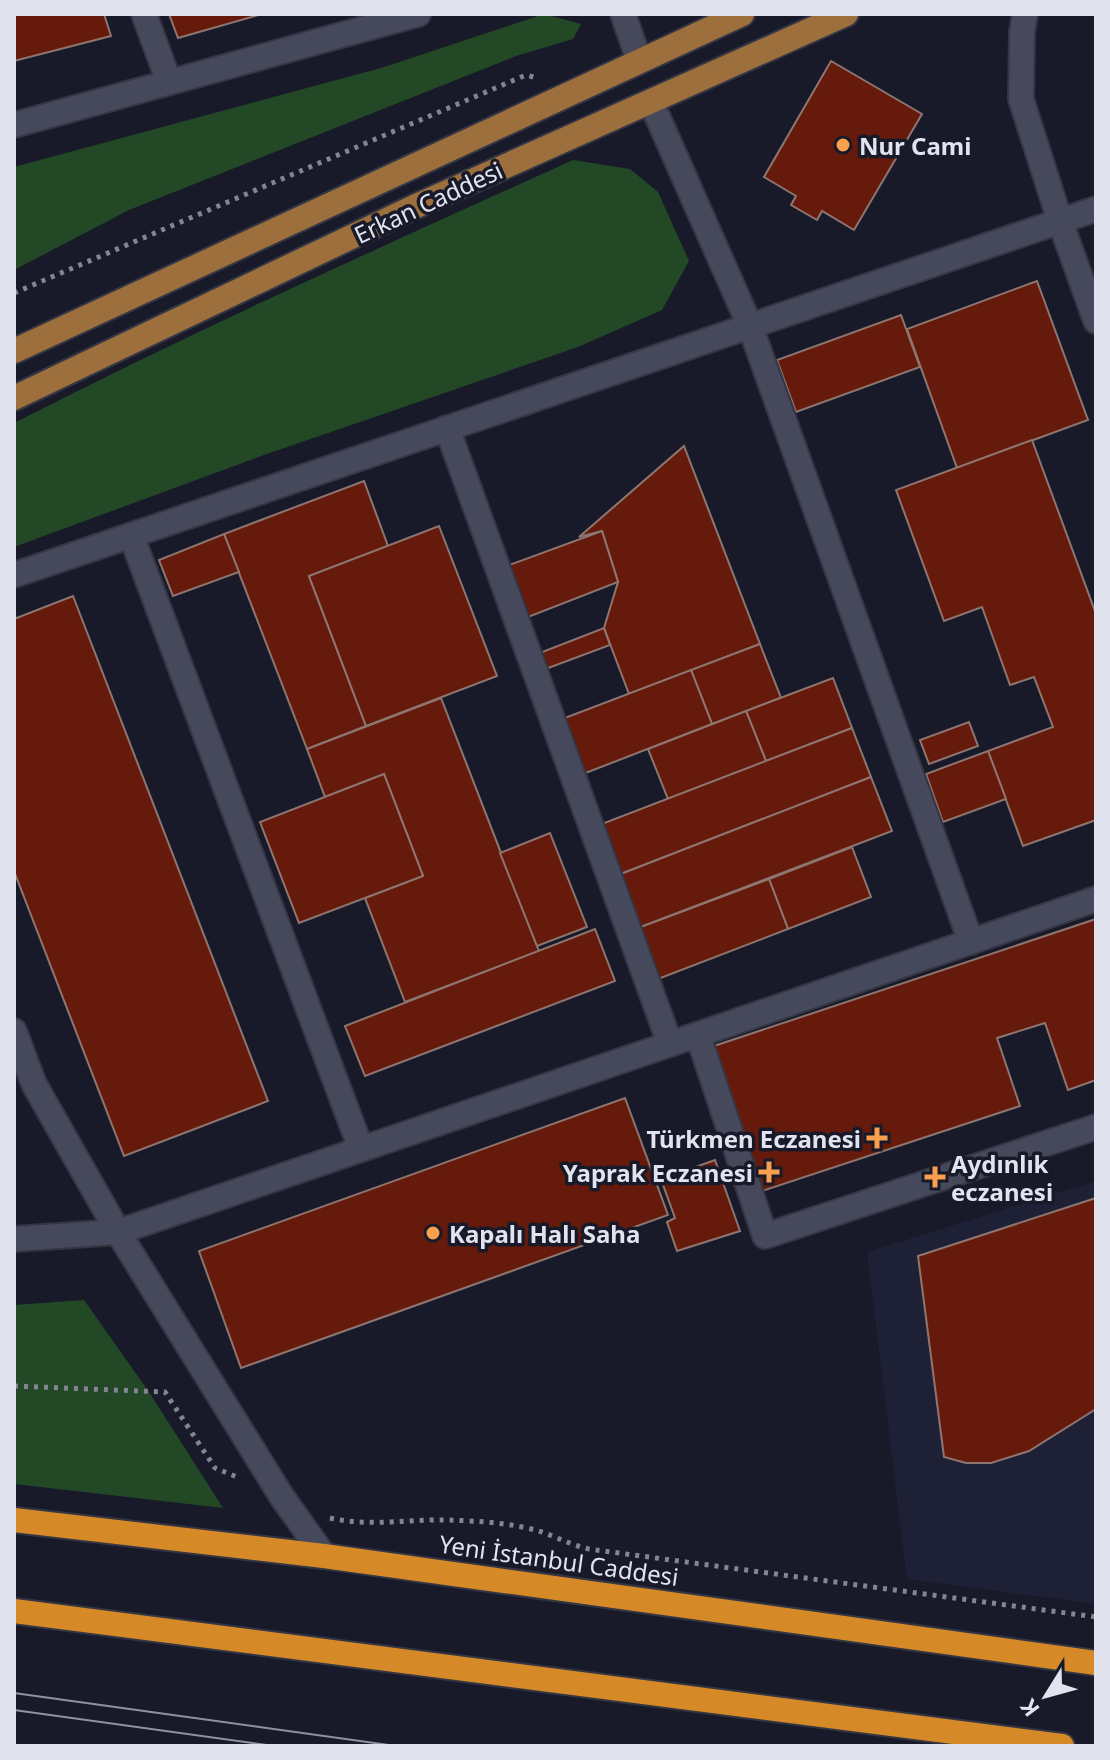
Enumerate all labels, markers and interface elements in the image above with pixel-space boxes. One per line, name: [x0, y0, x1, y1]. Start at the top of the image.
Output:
place label: Nur Cami: [859, 129, 971, 162]
marker: Nur Cami: [834, 136, 852, 154]
street label: Erkan Caddesi: [349, 153, 507, 251]
place label: Türkmen Eczanesi: [646, 1122, 861, 1155]
marker: Türkmen Eczanesi: [868, 1129, 886, 1147]
place label: Aydınlık eczanesi: [951, 1147, 1053, 1208]
place label: Yaprak Eczanesi: [563, 1156, 753, 1189]
marker: Yaprak Eczanesi: [760, 1163, 778, 1181]
marker: Aydınlık eczanesi: [926, 1168, 944, 1186]
place label: Kapalı Halı Saha: [449, 1217, 640, 1250]
marker: Kapalı Halı Saha: [424, 1224, 442, 1242]
street label: Yeni İstanbul Caddesi: [437, 1527, 681, 1593]
north arrow: [1006, 1656, 1086, 1736]
text: K: [1013, 1693, 1046, 1723]

